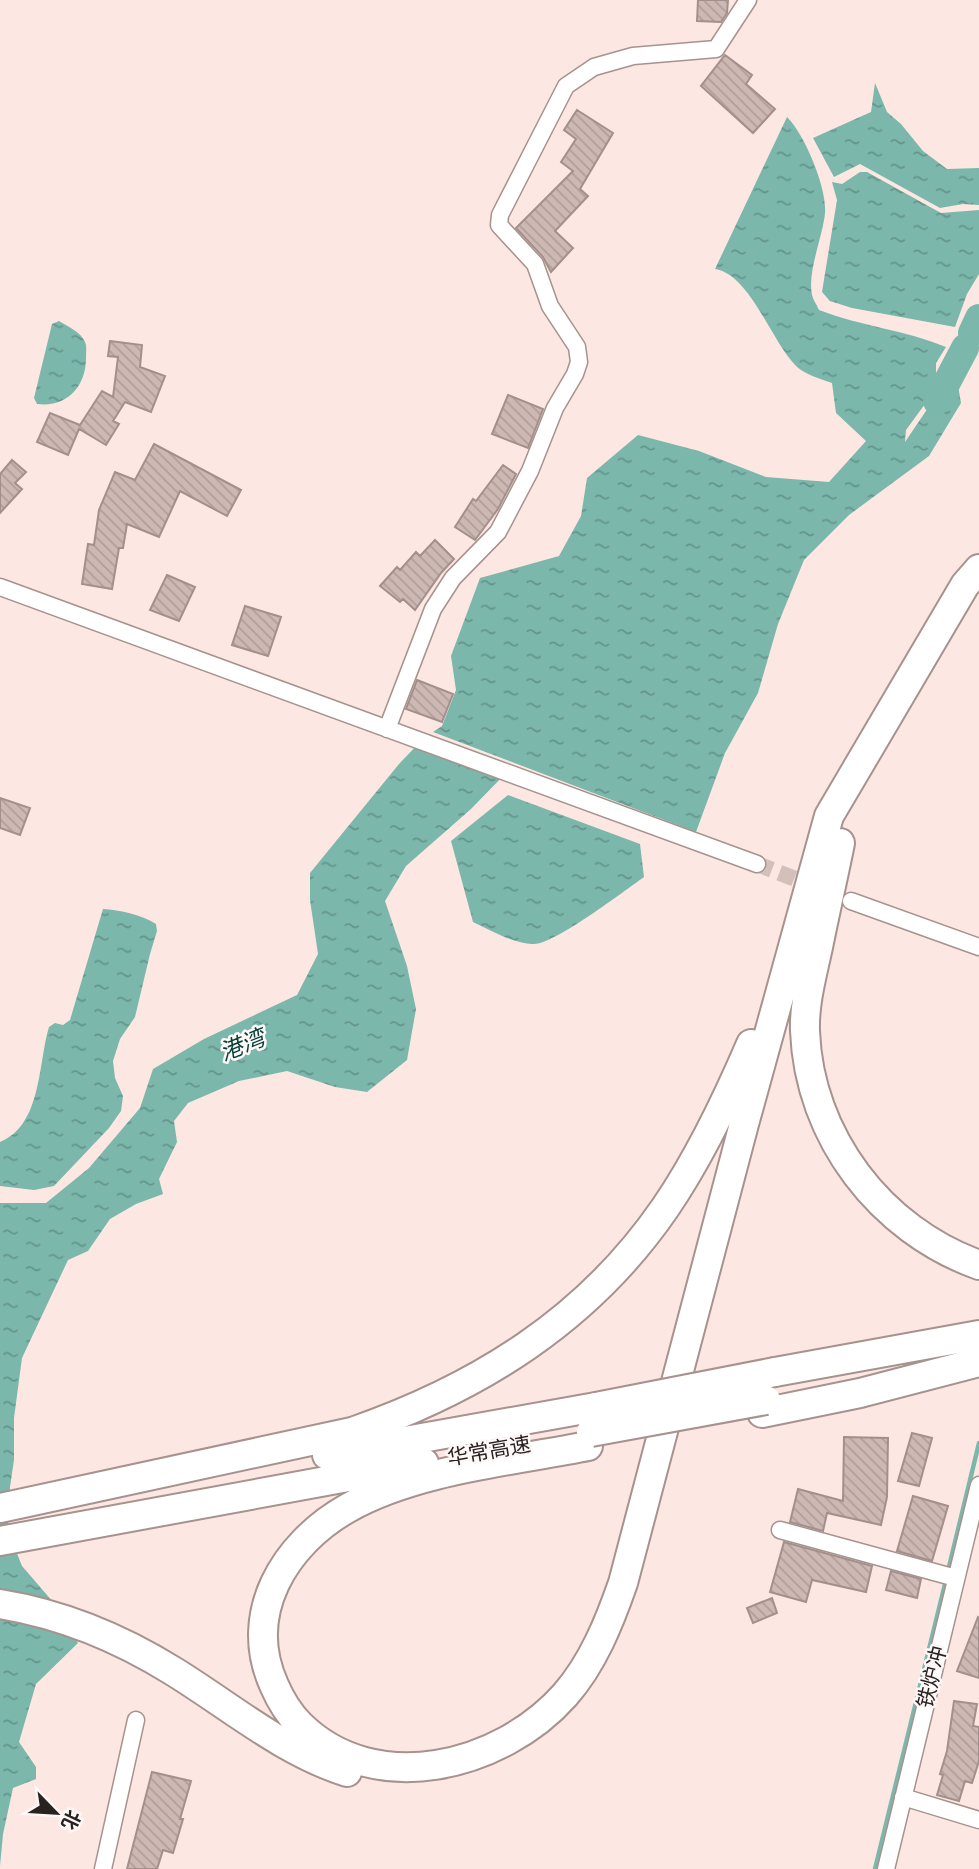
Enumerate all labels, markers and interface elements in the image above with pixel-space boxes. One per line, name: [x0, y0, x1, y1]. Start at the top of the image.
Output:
water label: 港湾: [215, 1022, 272, 1067]
street label: 华常高速: [445, 1431, 533, 1471]
street label: 铁炉冲: [912, 1643, 952, 1711]
north arrow: [21, 1778, 91, 1848]
text: 北: [57, 1806, 85, 1833]

